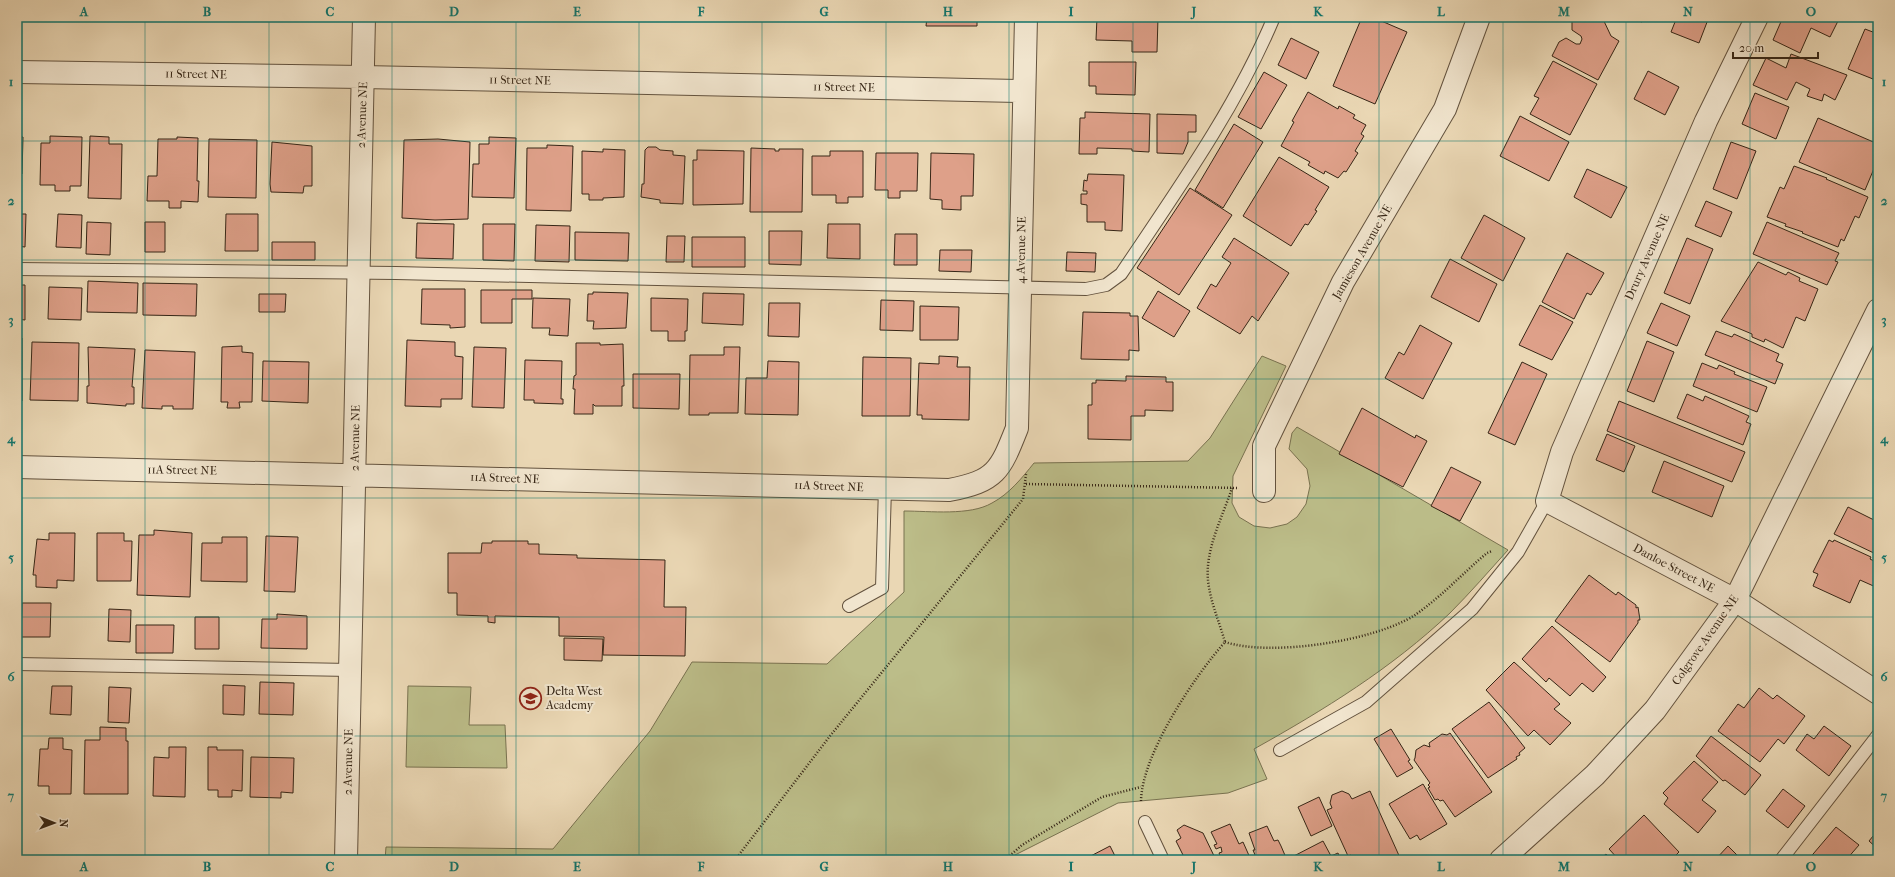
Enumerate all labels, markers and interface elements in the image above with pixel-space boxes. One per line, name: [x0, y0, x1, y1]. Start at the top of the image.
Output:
text: A: [79, 4, 89, 19]
text: B: [203, 4, 212, 19]
text: C: [326, 4, 335, 19]
text: D: [449, 4, 459, 19]
text: E: [573, 4, 581, 19]
text: F: [697, 4, 705, 19]
text: G: [819, 4, 829, 19]
text: H: [943, 4, 954, 19]
text: I: [1068, 4, 1074, 19]
text: J: [1190, 4, 1197, 20]
text: K: [1313, 4, 1324, 19]
text: L: [1437, 4, 1446, 19]
text: M: [1557, 4, 1570, 19]
text: N: [1683, 4, 1693, 19]
text: O: [1806, 4, 1816, 19]
scale bar: [1733, 34, 1818, 60]
text: 20 m: [1739, 41, 1764, 55]
street label: 11 Street NE: [165, 66, 227, 82]
street label: 11 Street NE: [489, 72, 551, 88]
text: 1: [9, 74, 14, 89]
text: 1: [1882, 74, 1887, 89]
street label: 11 Street NE: [813, 79, 875, 95]
street label: 2 Avenue NE: [354, 82, 370, 148]
text: 2: [8, 193, 15, 208]
text: 2: [1881, 193, 1888, 208]
street label: Jamieson Avenue NE: [1329, 202, 1395, 303]
street label: Drury Avenue NE: [1622, 212, 1672, 302]
street label: 4 Avenue NE: [1013, 216, 1029, 284]
text: 3: [8, 312, 14, 328]
text: 3: [1881, 312, 1887, 328]
street label: 2 Avenue NE: [347, 405, 363, 471]
text: 4: [6, 431, 16, 447]
text: 4: [1879, 431, 1889, 447]
street label: 11A Street NE: [147, 462, 217, 478]
street label: 11A Street NE: [470, 470, 540, 486]
street label: 11A Street NE: [794, 478, 864, 494]
street label: Danloe Street NE: [1631, 541, 1717, 595]
text: 5: [8, 550, 14, 565]
text: 5: [1881, 550, 1887, 565]
street label: Colgrove Avenue NE: [1669, 592, 1741, 688]
text: 6: [7, 669, 15, 684]
text: 6: [1880, 669, 1888, 684]
place label: Delta West Academy: [545, 684, 603, 712]
school or university icon: Delta West Academy: [517, 685, 543, 711]
street label: 2 Avenue NE: [340, 729, 356, 795]
text: 7: [7, 788, 15, 803]
text: 7: [1880, 788, 1888, 803]
north arrow: [34, 803, 74, 843]
text: N: [57, 819, 70, 828]
text: A: [79, 859, 89, 874]
text: B: [203, 859, 212, 874]
text: C: [326, 859, 335, 874]
text: D: [449, 859, 459, 874]
text: E: [573, 859, 581, 874]
text: F: [697, 859, 705, 874]
text: G: [819, 859, 829, 874]
text: H: [943, 859, 954, 874]
text: I: [1068, 859, 1074, 874]
text: J: [1190, 859, 1197, 875]
text: K: [1313, 859, 1324, 874]
text: L: [1437, 859, 1446, 874]
text: M: [1557, 859, 1570, 874]
text: N: [1683, 859, 1693, 874]
text: O: [1806, 859, 1816, 874]

